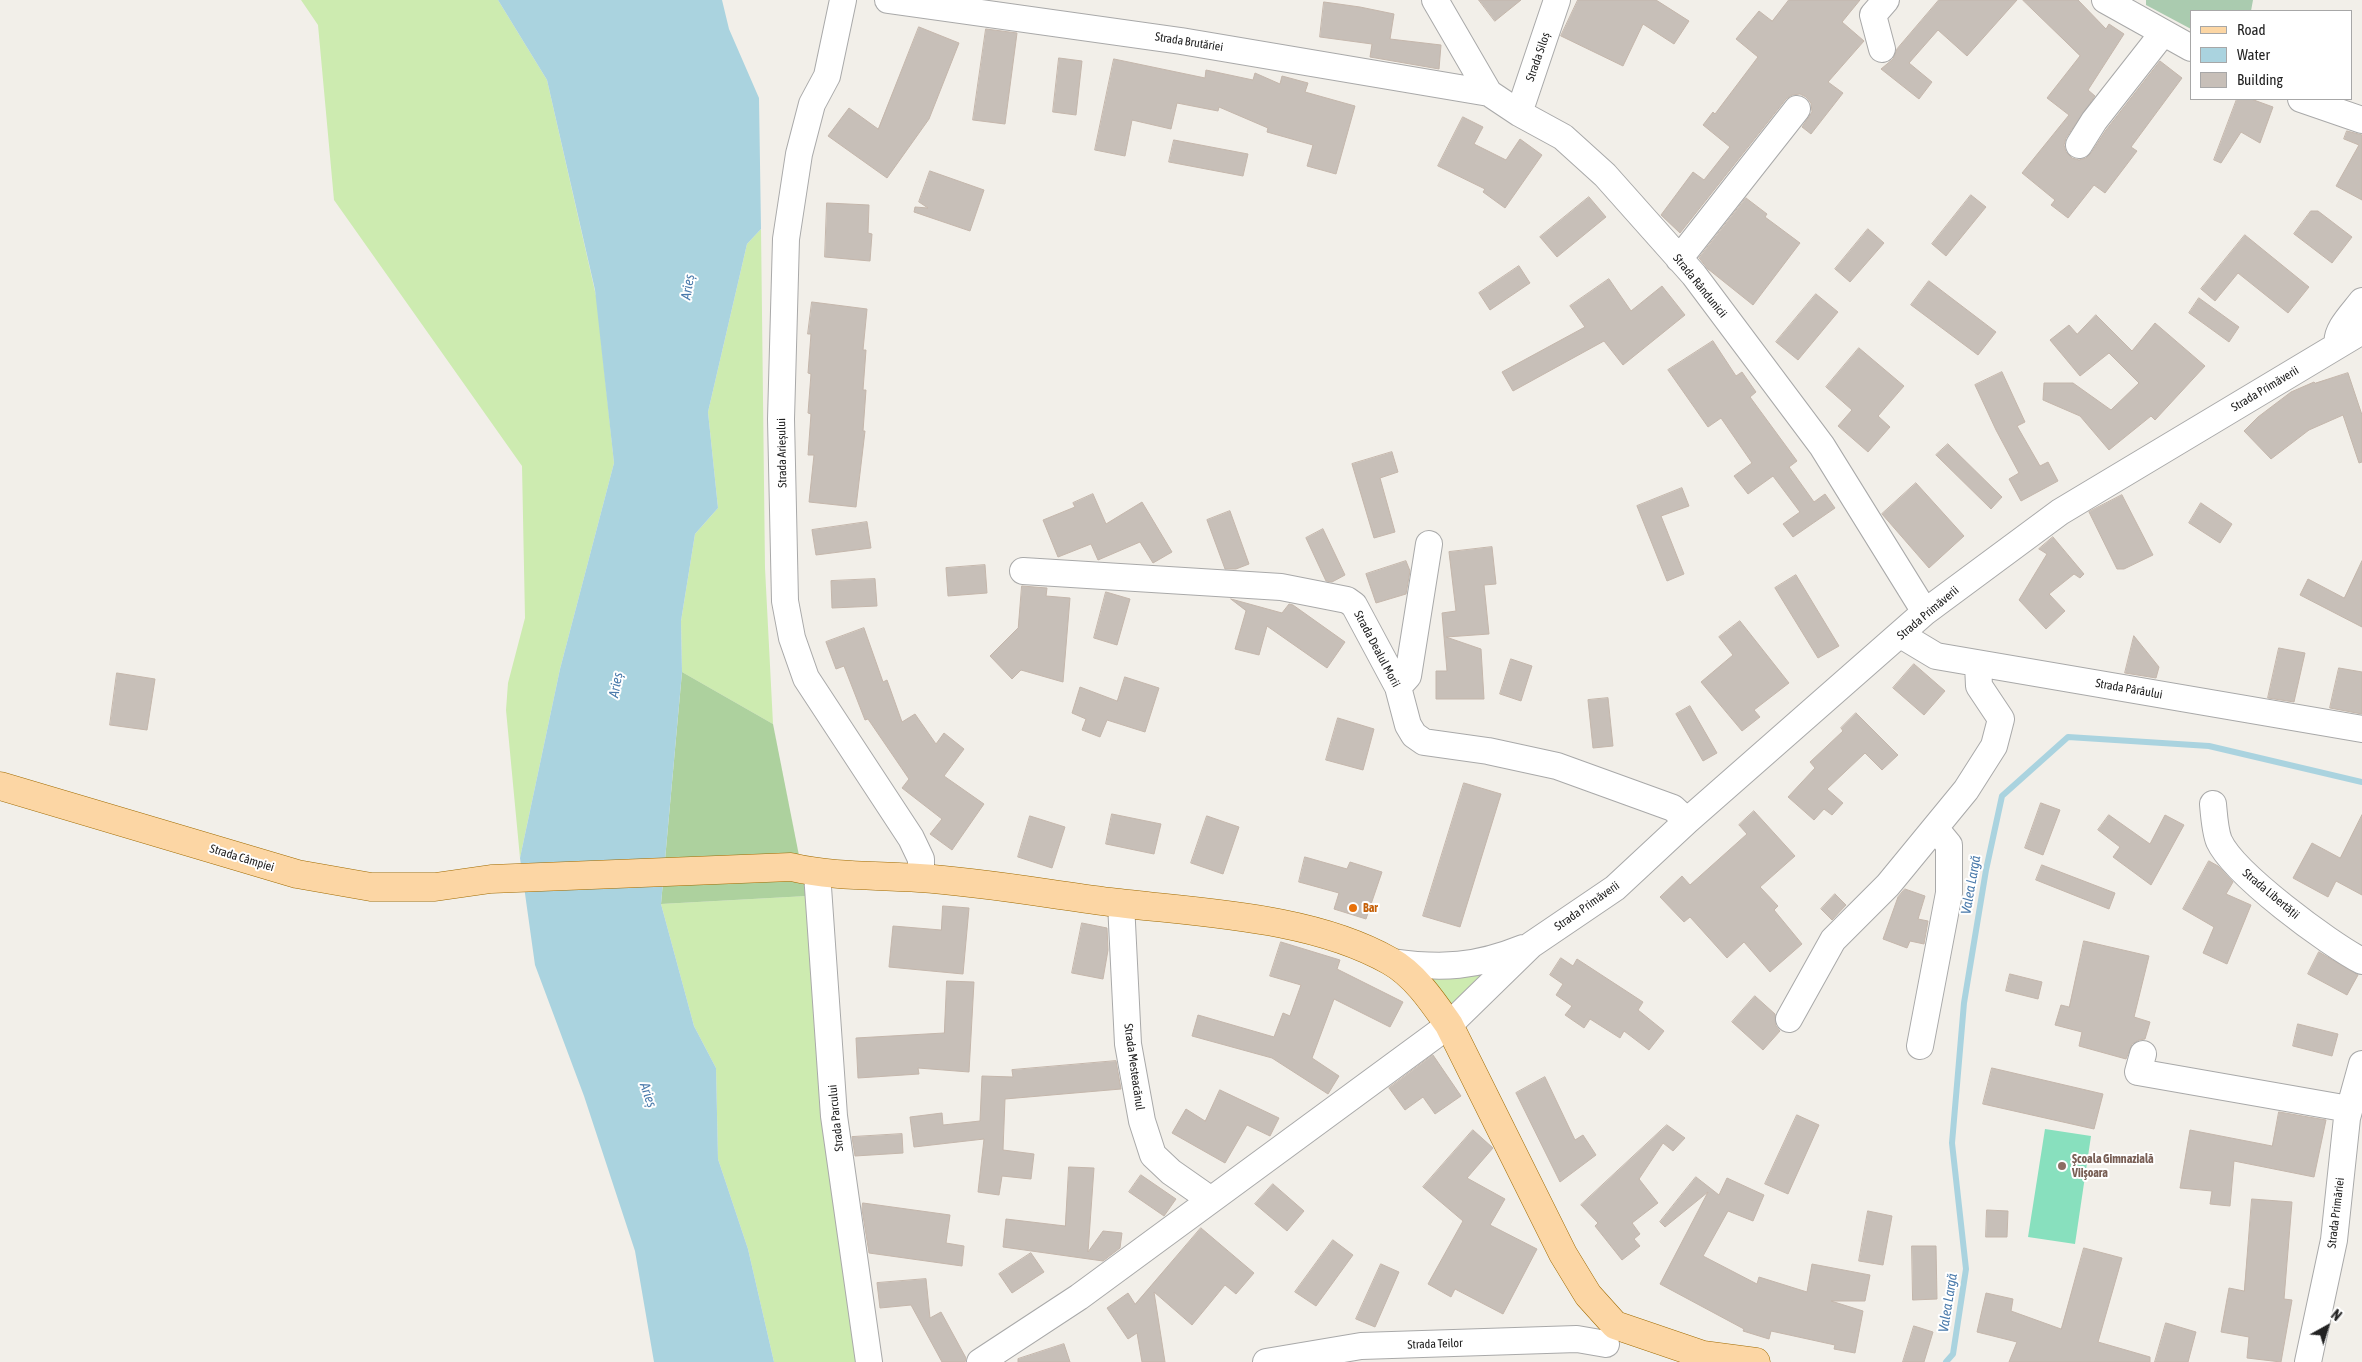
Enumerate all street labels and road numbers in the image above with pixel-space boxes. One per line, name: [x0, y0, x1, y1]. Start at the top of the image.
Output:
street label: Strada Brutăriei: [1154, 30, 1224, 54]
street label: Strada Siloș: [1523, 31, 1553, 83]
street label: Strada Rândunicii: [1670, 251, 1730, 321]
street label: Strada Primăverii: [2229, 363, 2301, 415]
street label: Strada Arieșului: [774, 418, 790, 488]
street label: Strada Primăverii: [1894, 583, 1962, 643]
street label: Strada Dealul Morii: [1351, 608, 1403, 690]
street label: Strada Pârâului: [2094, 676, 2164, 702]
street label: Strada Câmpiei: [208, 841, 276, 875]
street label: Strada Libertății: [2239, 866, 2303, 922]
street label: Strada Primăverii: [1552, 878, 1622, 934]
street label: Strada Mesteacănul: [1121, 1023, 1147, 1111]
street label: Strada Parcului: [825, 1084, 847, 1152]
street label: Strada Primăriei: [2325, 1177, 2347, 1249]
street label: Strada Teilor: [1407, 1336, 1463, 1352]

